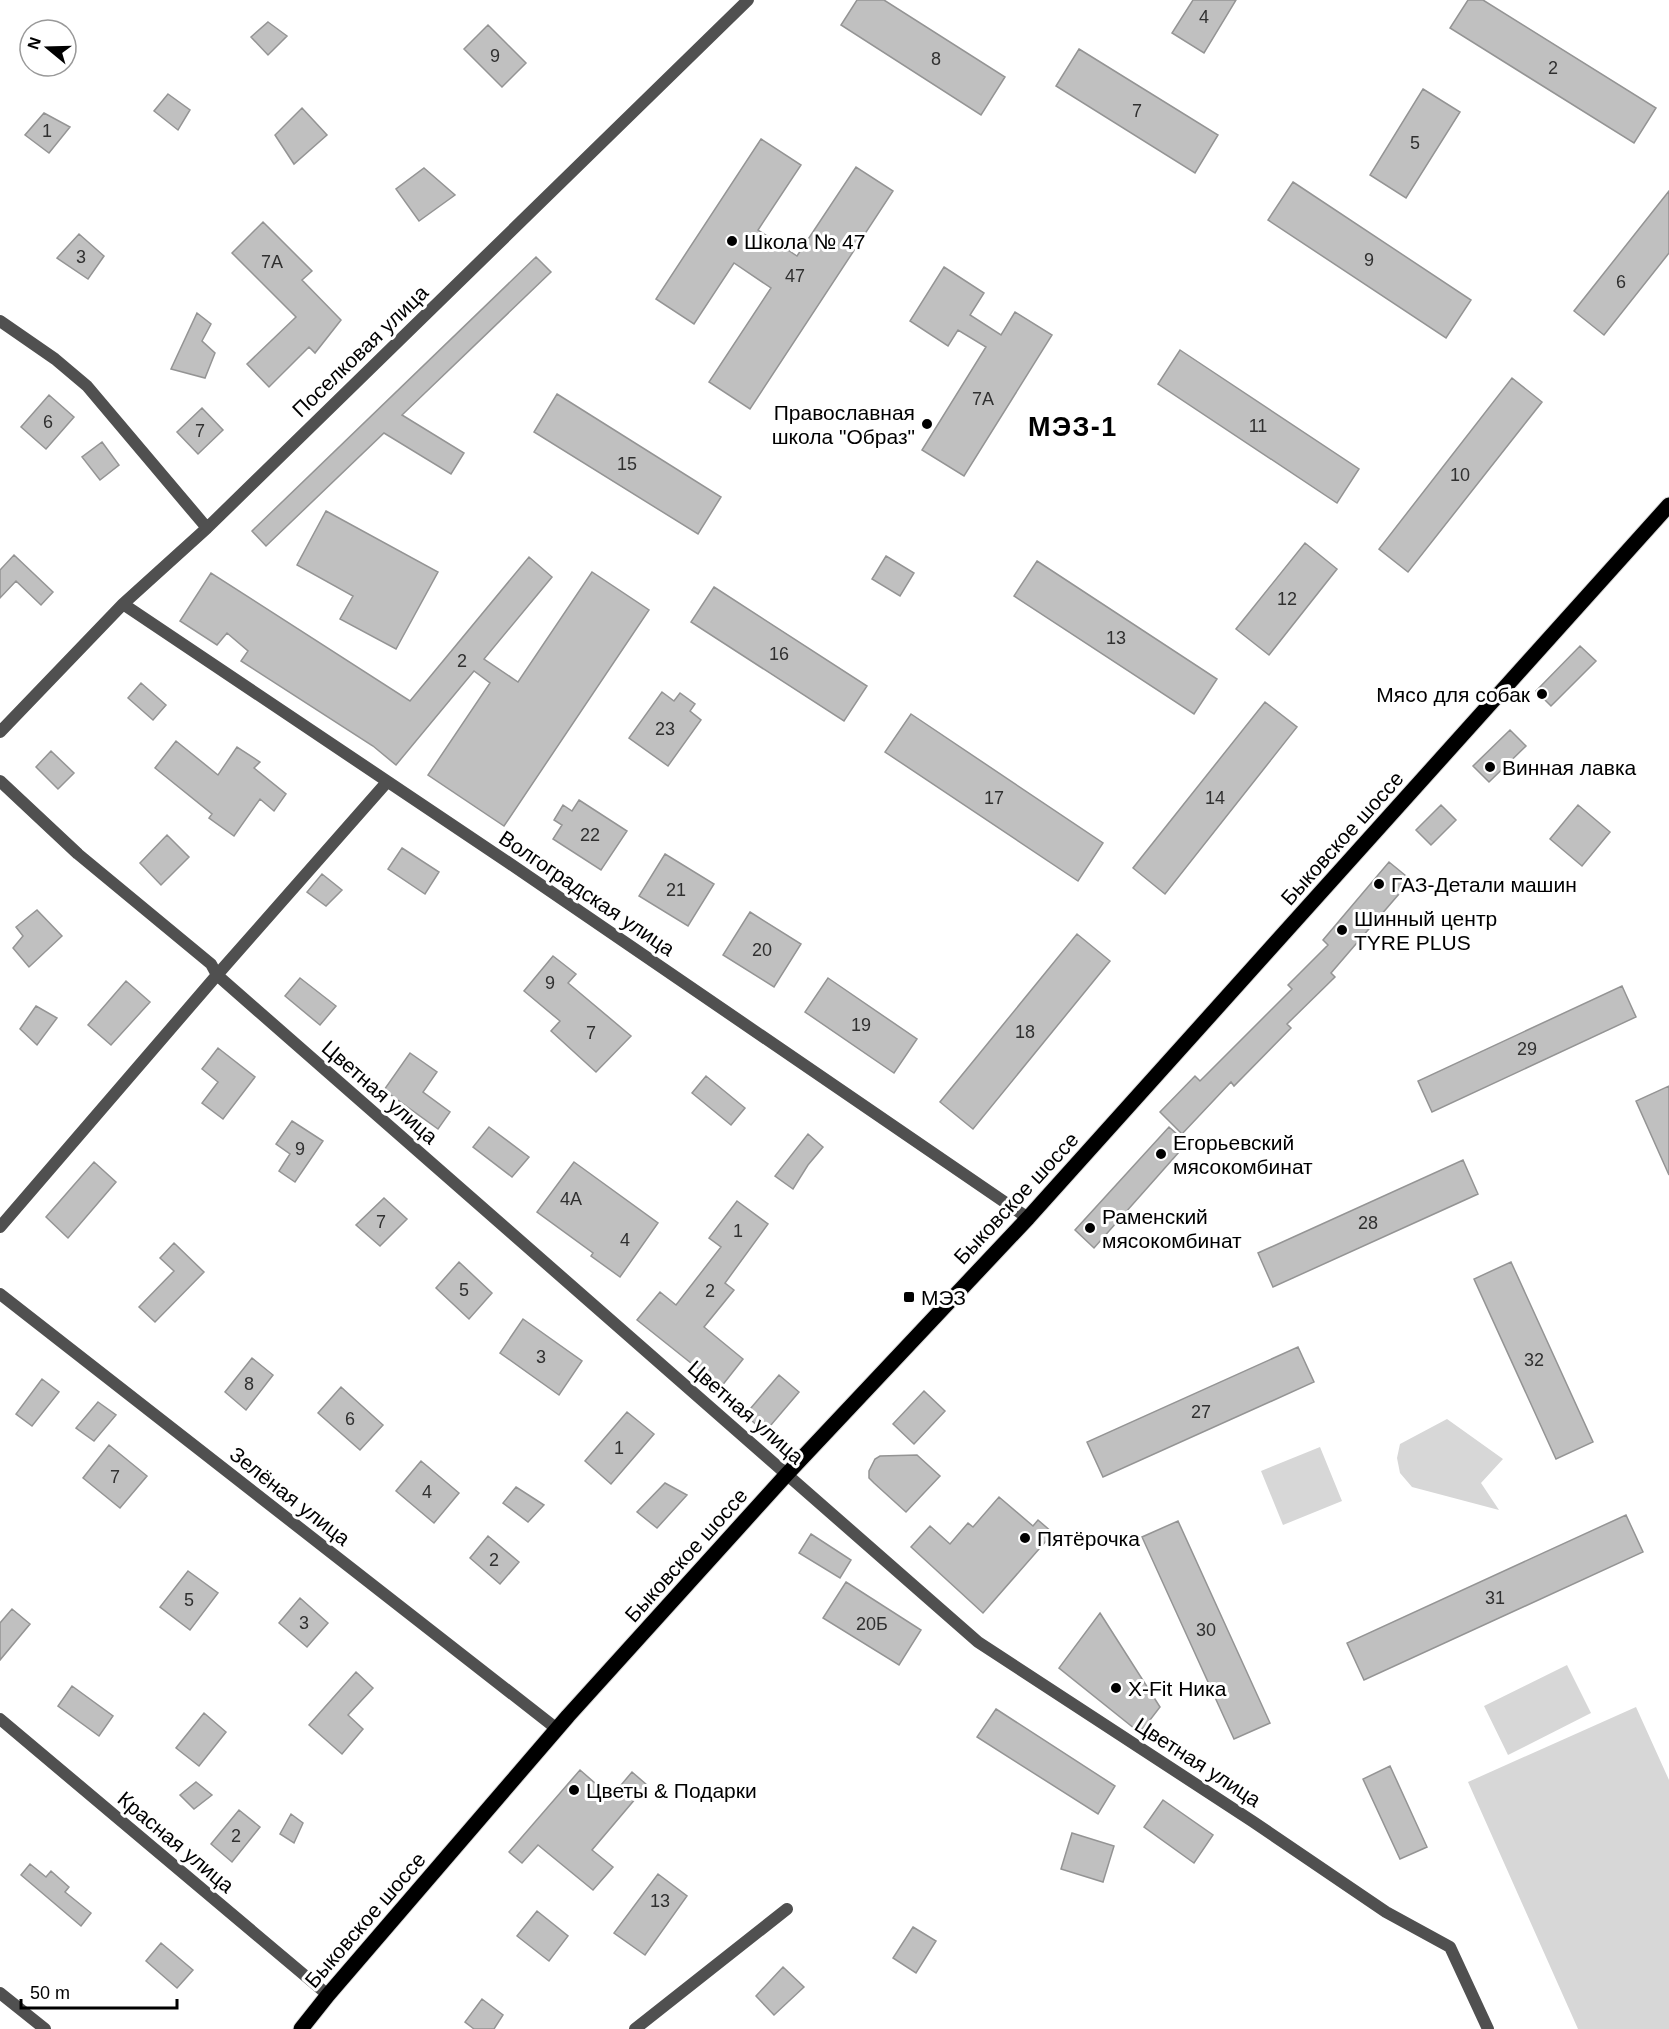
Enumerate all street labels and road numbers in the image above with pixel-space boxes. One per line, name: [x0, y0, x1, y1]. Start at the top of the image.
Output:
street label: Поселковая улица: [288, 280, 433, 421]
street label: Быковское шоссе: [1276, 767, 1408, 909]
street label: Волгоградская улица: [495, 826, 679, 960]
street label: Цветная улица: [318, 1036, 443, 1149]
street label: Быковское шоссе: [949, 1128, 1083, 1268]
street label: Цветная улица: [684, 1356, 809, 1469]
street label: Зелёная улица: [225, 1442, 355, 1550]
street label: Быковское шоссе: [620, 1484, 752, 1626]
street label: Цветная улица: [1131, 1713, 1265, 1811]
street label: Красная улица: [113, 1787, 239, 1897]
street label: Быковское шоссе: [300, 1848, 430, 1992]

